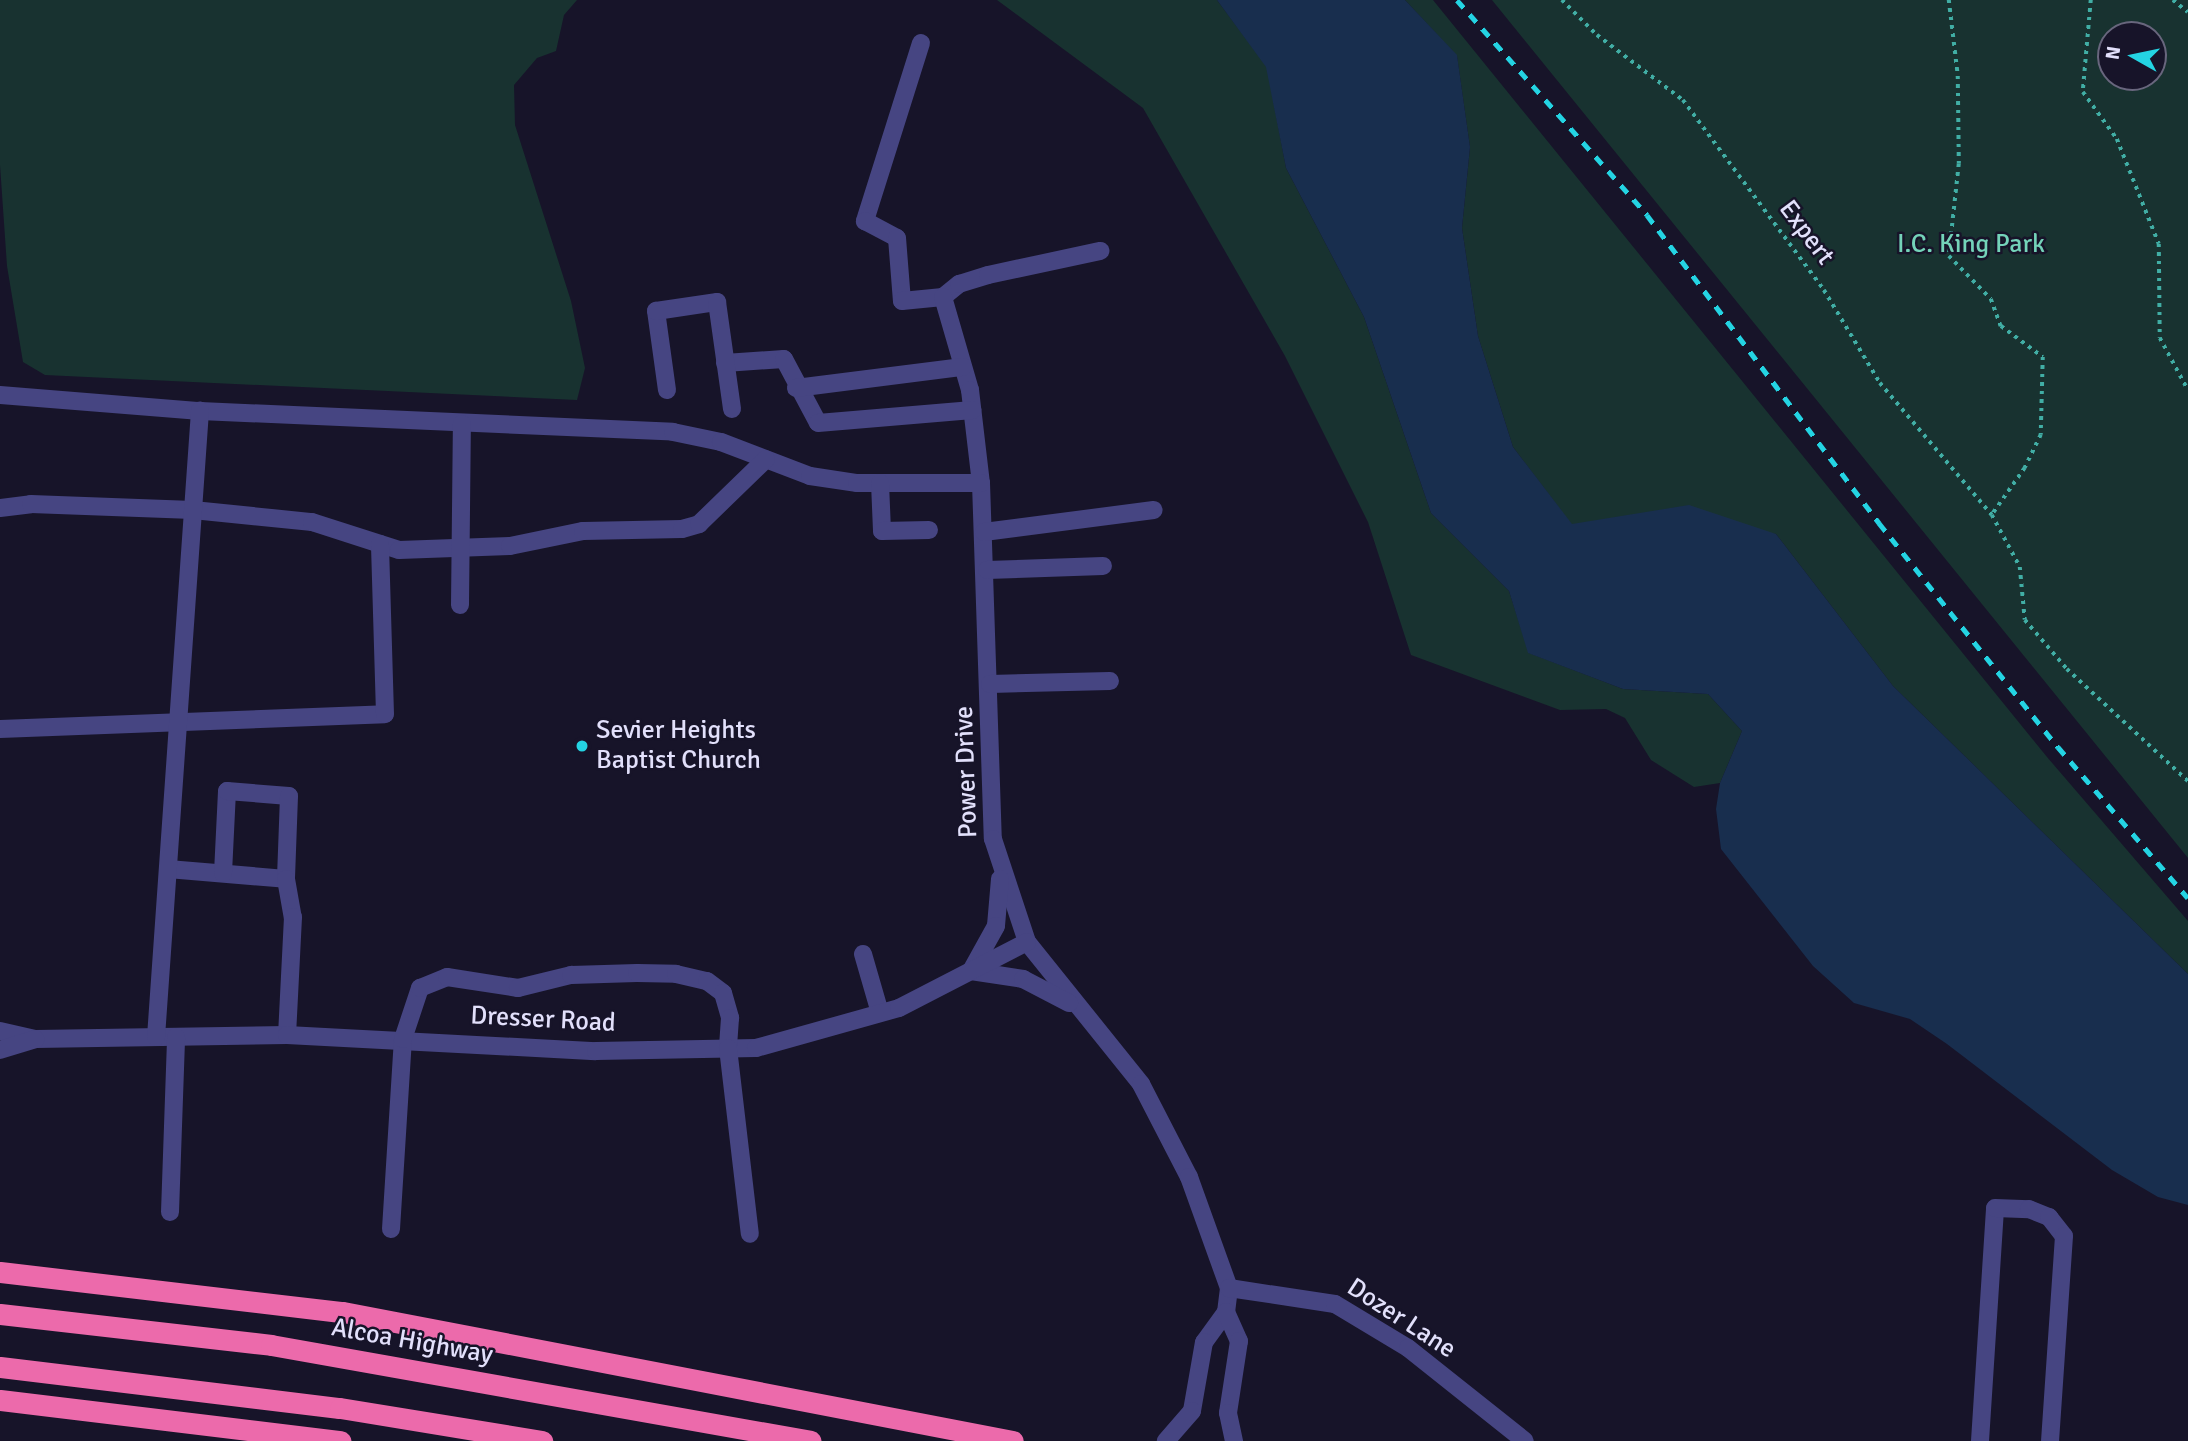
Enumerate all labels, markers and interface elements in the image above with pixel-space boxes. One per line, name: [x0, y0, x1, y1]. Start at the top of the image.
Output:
north arrow: [2097, 21, 2167, 91]
text: N: [2100, 45, 2126, 61]
street label: Expert: [1772, 195, 1840, 271]
park label: I.C. King Park: [1897, 229, 2045, 261]
street label: Power Drive: [949, 705, 985, 839]
place label: Sevier Heights Baptist Church: [596, 715, 761, 776]
marker: Sevier Heights Baptist Church: [574, 738, 590, 754]
street label: Dresser Road: [469, 1001, 617, 1039]
street label: Dozer Lane: [1341, 1272, 1461, 1366]
street label: Alcoa Highway: [329, 1312, 495, 1372]

